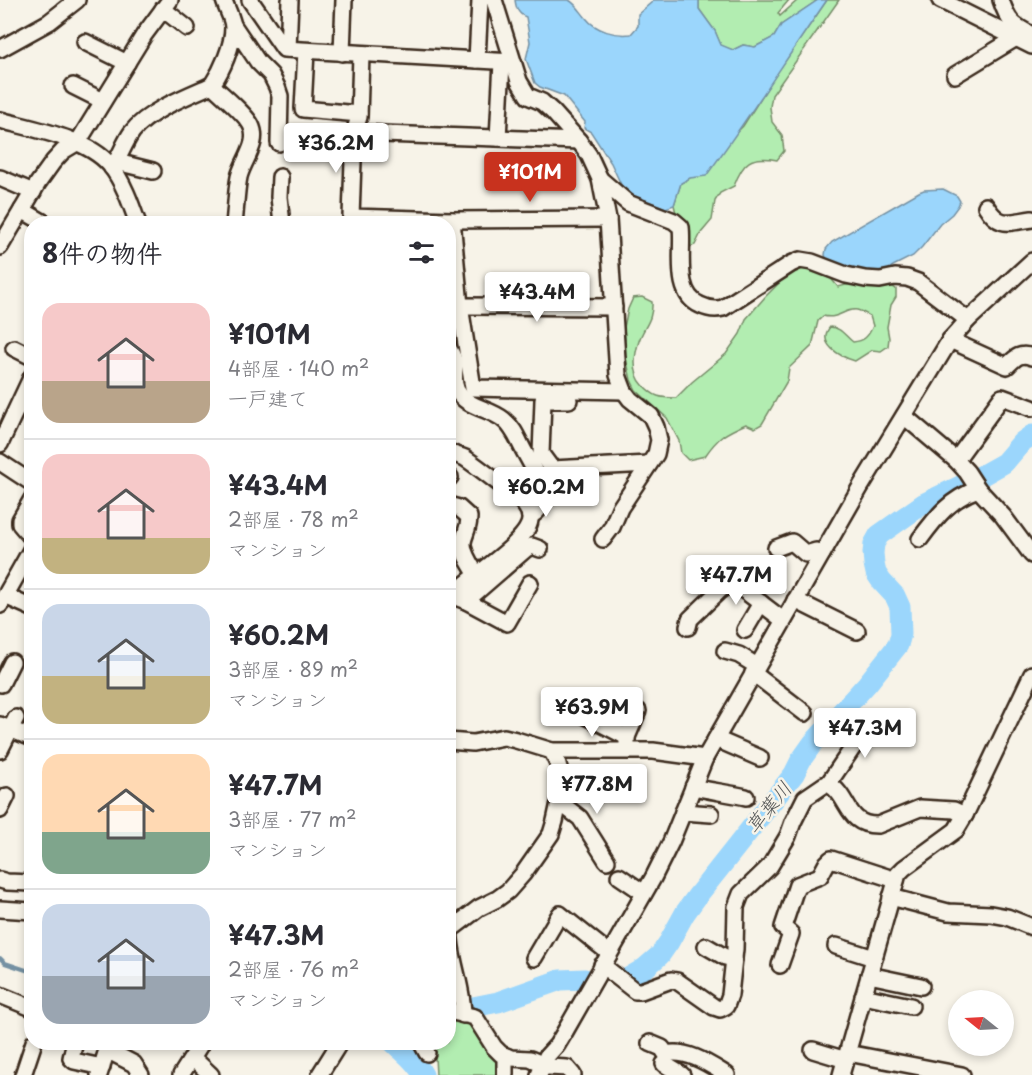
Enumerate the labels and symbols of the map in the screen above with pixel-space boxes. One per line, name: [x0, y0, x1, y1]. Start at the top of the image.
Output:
pin: ¥36.2M: [287, 123, 385, 174]
pin: ¥101M: [488, 152, 572, 203]
pin: ¥43.4M: [488, 272, 586, 323]
pin: ¥60.2M: [497, 467, 595, 518]
pin: ¥47.7M: [687, 555, 785, 606]
pin: ¥63.9M: [543, 687, 641, 738]
pin: ¥47.3M: [816, 708, 914, 759]
pin: ¥77.8M: [548, 764, 646, 815]
water label: 草葉川: [737, 774, 799, 840]
north arrow: [948, 990, 1014, 1056]

